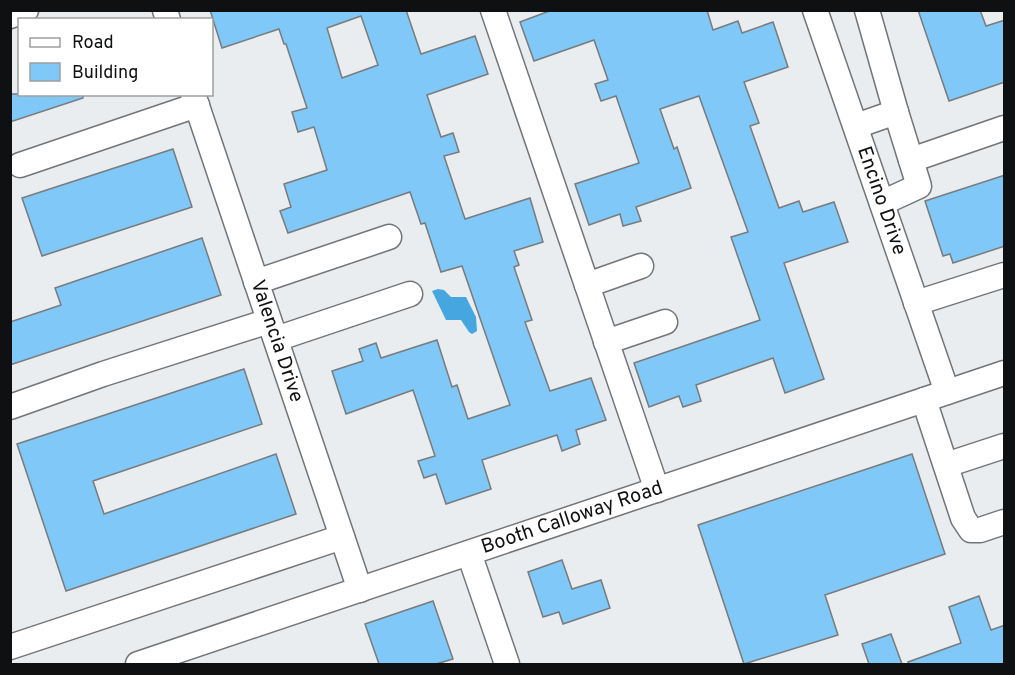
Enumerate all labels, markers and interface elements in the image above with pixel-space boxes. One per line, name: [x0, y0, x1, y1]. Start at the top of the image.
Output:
legend: [18, 18, 213, 96]
text: Road: [72, 32, 114, 55]
text: Building: [72, 62, 138, 85]
street label: Encino Drive: [850, 143, 912, 259]
street label: Valencia Drive: [244, 277, 309, 406]
street label: Booth Calloway Road: [478, 476, 666, 561]

